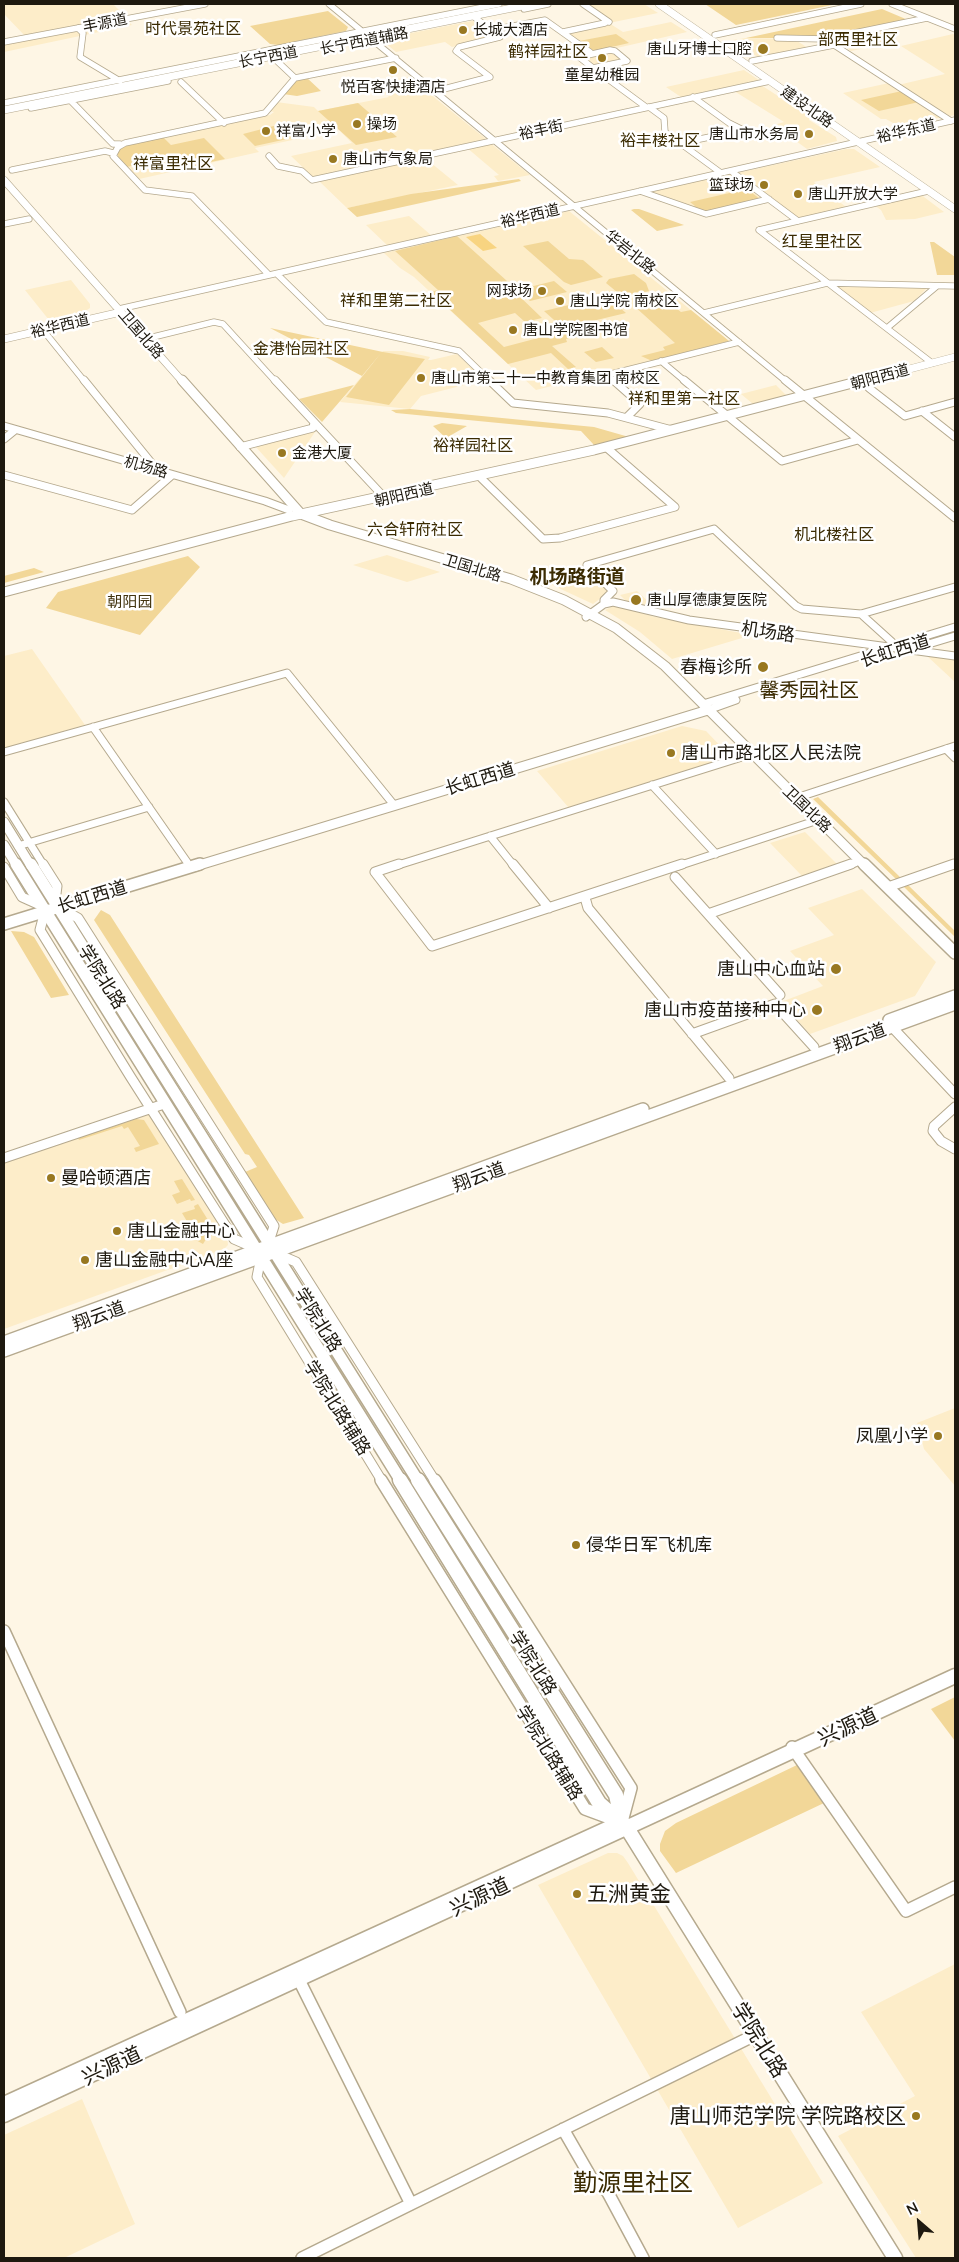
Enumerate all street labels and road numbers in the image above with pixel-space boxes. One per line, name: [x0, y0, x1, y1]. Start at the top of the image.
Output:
street label: 丰源道: [81, 10, 129, 36]
street label: 长宁西道辅路: [318, 24, 410, 58]
street label: 长宁西道: [237, 42, 299, 72]
street label: 建设北路: [777, 82, 837, 132]
street label: 裕华东道: [875, 115, 937, 147]
street label: 裕丰街: [517, 117, 565, 143]
street label: 裕华西道: [499, 200, 561, 232]
street label: 华岩北路: [601, 226, 659, 278]
street label: 卫国北路: [115, 305, 167, 363]
street label: 裕华西道: [29, 310, 91, 342]
street label: 朝阳西道: [849, 361, 911, 393]
street label: 机场路: [122, 452, 170, 482]
street label: 朝阳西道: [373, 479, 435, 511]
street label: 卫国北路: [441, 551, 503, 585]
street label: 机场路: [740, 618, 796, 646]
street label: 长虹西道: [857, 630, 933, 672]
street label: 长虹西道: [442, 758, 518, 800]
street label: 卫国北路: [779, 782, 835, 836]
street label: 长虹西道: [54, 876, 130, 918]
street label: 学院北路: [74, 941, 130, 1013]
street label: 翔云道: [831, 1019, 889, 1057]
street label: 翔云道: [450, 1158, 508, 1196]
street label: 学院北路: [290, 1284, 346, 1356]
street label: 翔云道: [70, 1297, 128, 1335]
street label: 学院北路辅路: [299, 1356, 375, 1460]
street label: 学院北路: [505, 1627, 561, 1699]
street label: 学院北路辅路: [511, 1701, 587, 1805]
street label: 兴源道: [814, 1702, 882, 1752]
street label: 兴源道: [446, 1872, 514, 1922]
street label: 学院北路: [726, 1998, 792, 2082]
street label: 兴源道: [78, 2041, 146, 2091]

